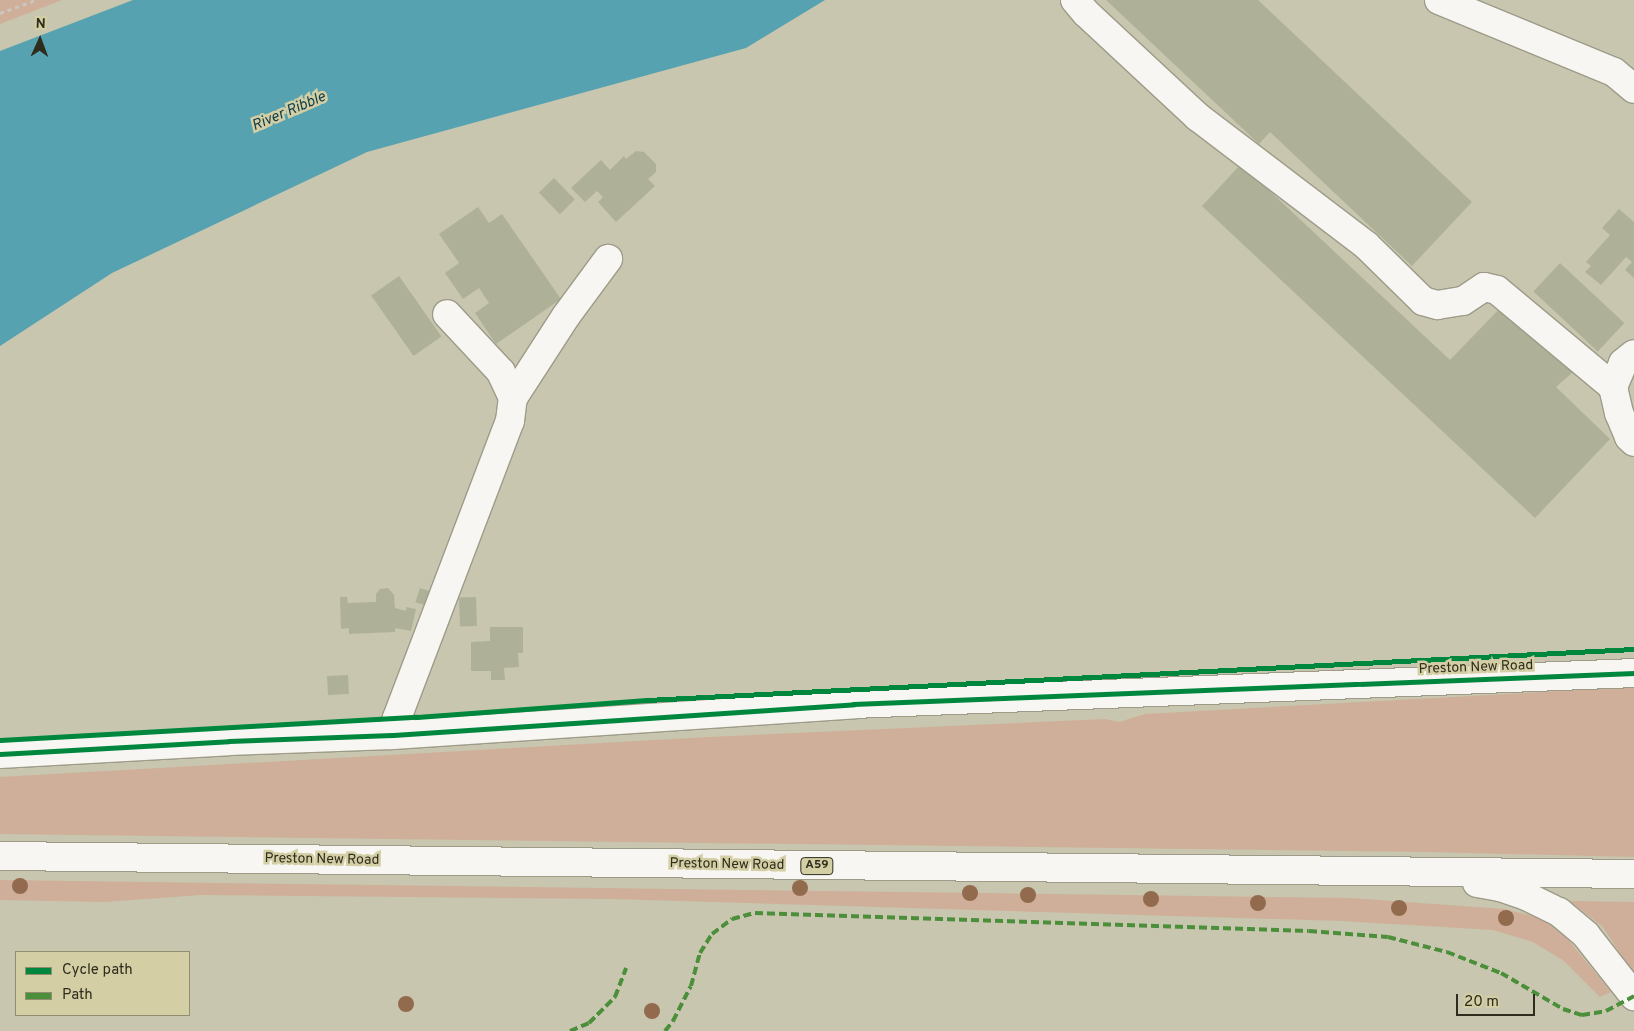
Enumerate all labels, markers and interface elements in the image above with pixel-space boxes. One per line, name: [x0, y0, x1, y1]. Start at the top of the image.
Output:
north arrow: [15, 15, 65, 65]
text: N: [35, 16, 46, 33]
water label: River Ribble: [249, 88, 329, 136]
street label: Preston New Road: [1418, 658, 1534, 678]
street label: Preston New Road: [264, 851, 380, 869]
street label: Preston New Road: [669, 856, 785, 874]
road number: A59: [800, 856, 834, 876]
legend: [15, 951, 190, 1016]
text: Cycle path: [62, 961, 133, 980]
scale bar: [1459, 984, 1538, 1016]
text: Path: [62, 986, 93, 1005]
text: 20 m: [1464, 993, 1499, 1012]

